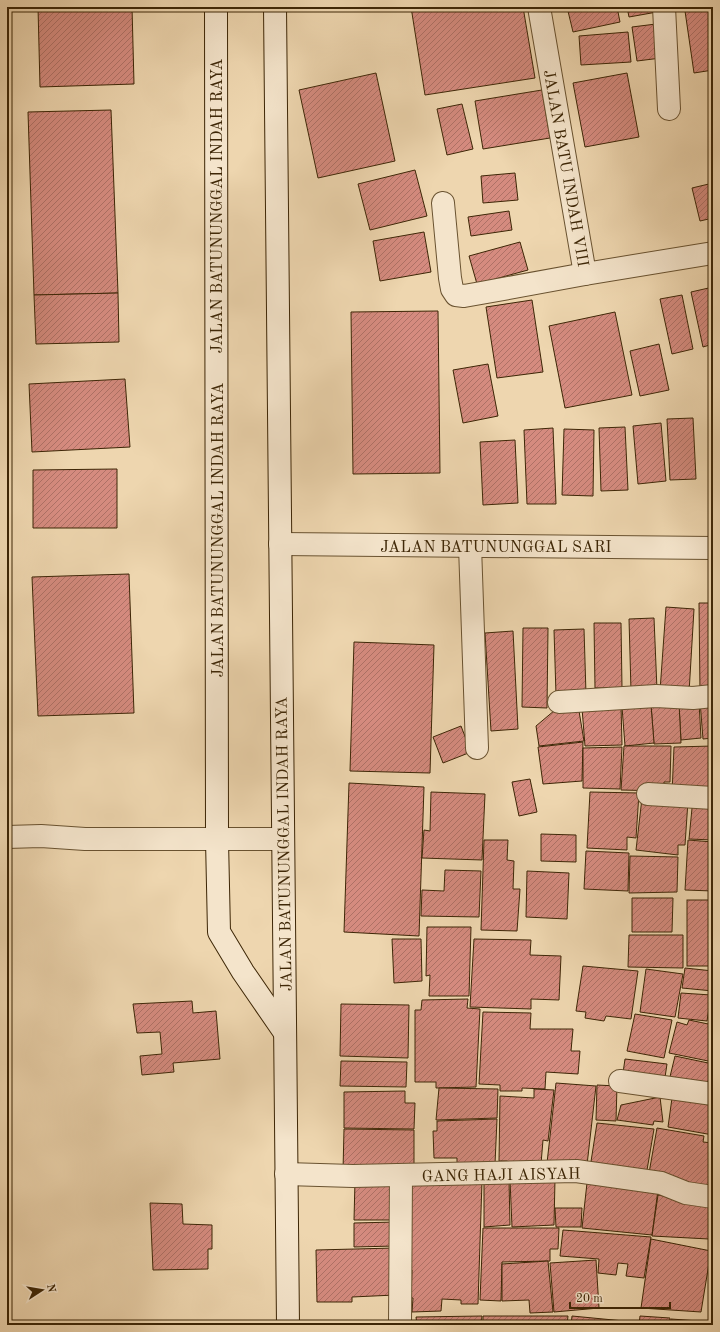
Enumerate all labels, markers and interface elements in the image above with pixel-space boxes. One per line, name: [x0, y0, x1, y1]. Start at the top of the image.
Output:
street label: JALAN BATUNUNGGAL INDAH RAYA: [210, 58, 226, 354]
street label: JALAN BATU INDAH VIII: [540, 69, 590, 268]
street label: JALAN BATUNUNGGAL INDAH RAYA: [211, 382, 227, 678]
street label: JALAN BATUNUNGGAL SARI: [380, 540, 612, 556]
street label: JALAN BATUNUNGGAL INDAH RAYA: [274, 696, 296, 992]
street label: GANG HAJI AISYAH: [421, 1167, 581, 1185]
north arrow: [22, 1270, 62, 1310]
text: N: [44, 1283, 57, 1294]
scale bar: [570, 1284, 670, 1310]
text: 20 m: [576, 1293, 603, 1305]

